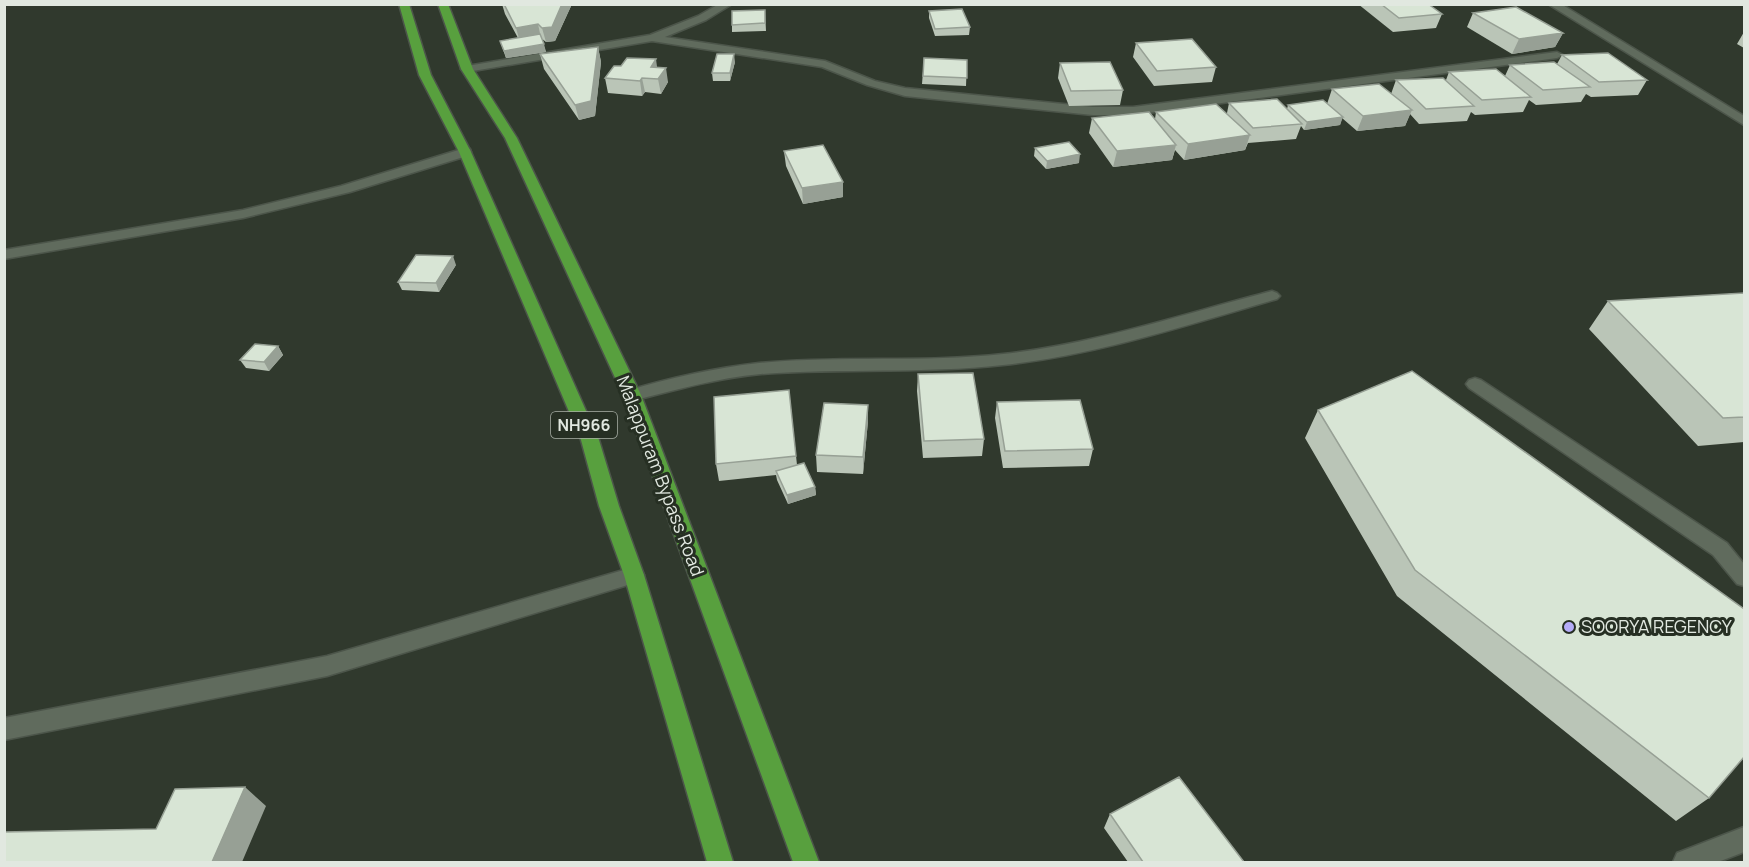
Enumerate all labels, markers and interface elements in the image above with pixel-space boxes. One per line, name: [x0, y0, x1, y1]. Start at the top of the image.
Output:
street label: Malappuram Bypass Road: [612, 372, 710, 579]
road number: NH966: [551, 412, 617, 438]
place label: SOORYA REGENCY: [1581, 614, 1733, 638]
marker: SOORYA REGENCY: [1562, 620, 1576, 634]

